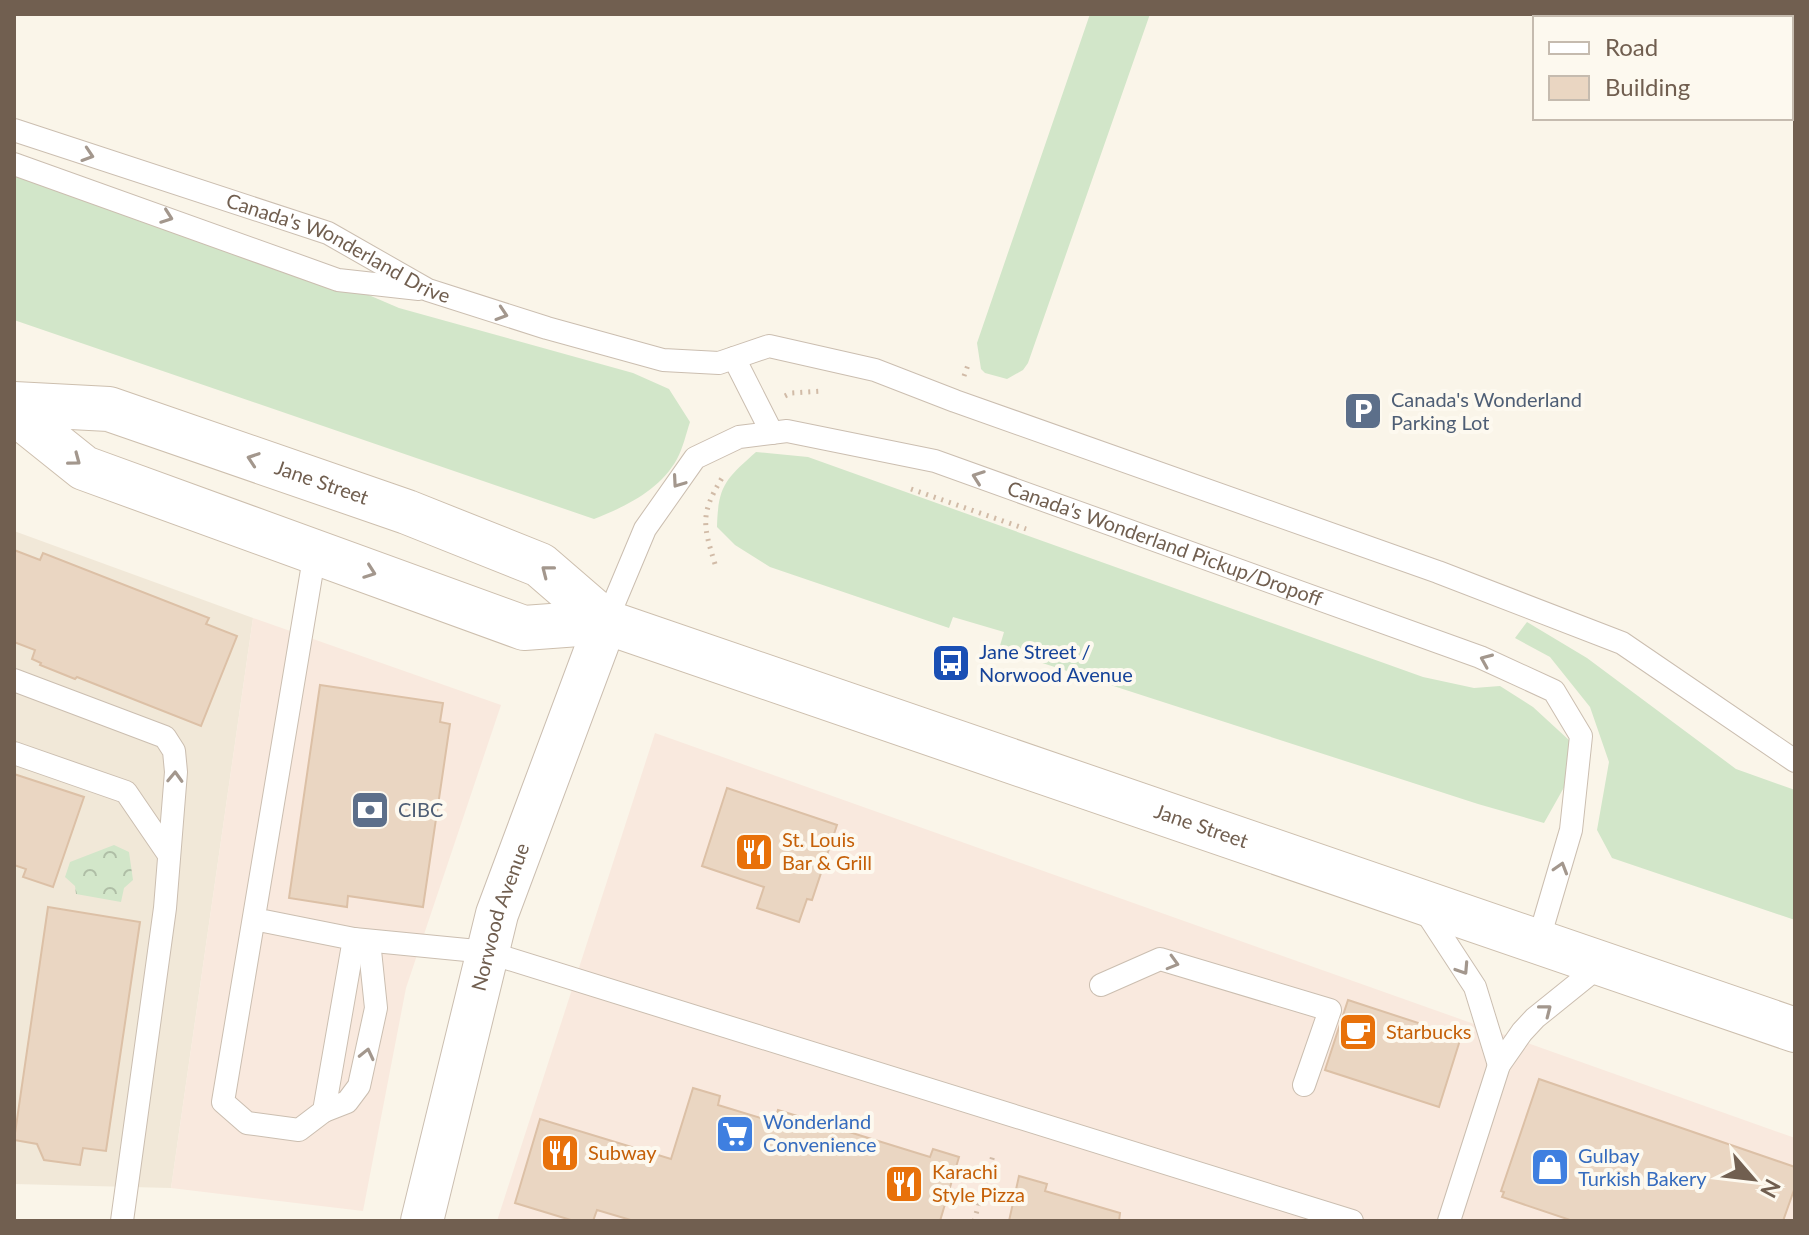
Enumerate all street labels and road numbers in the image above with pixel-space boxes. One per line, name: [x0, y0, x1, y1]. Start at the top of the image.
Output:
street label: Canada's Wonderland Drive: [223, 187, 453, 307]
street label: Jane Street: [272, 454, 372, 509]
street label: Canada's Wonderland Pickup/Dropoff: [1004, 475, 1326, 611]
street label: Jane Street: [1151, 798, 1251, 852]
street label: Norwood Avenue: [466, 839, 533, 993]

